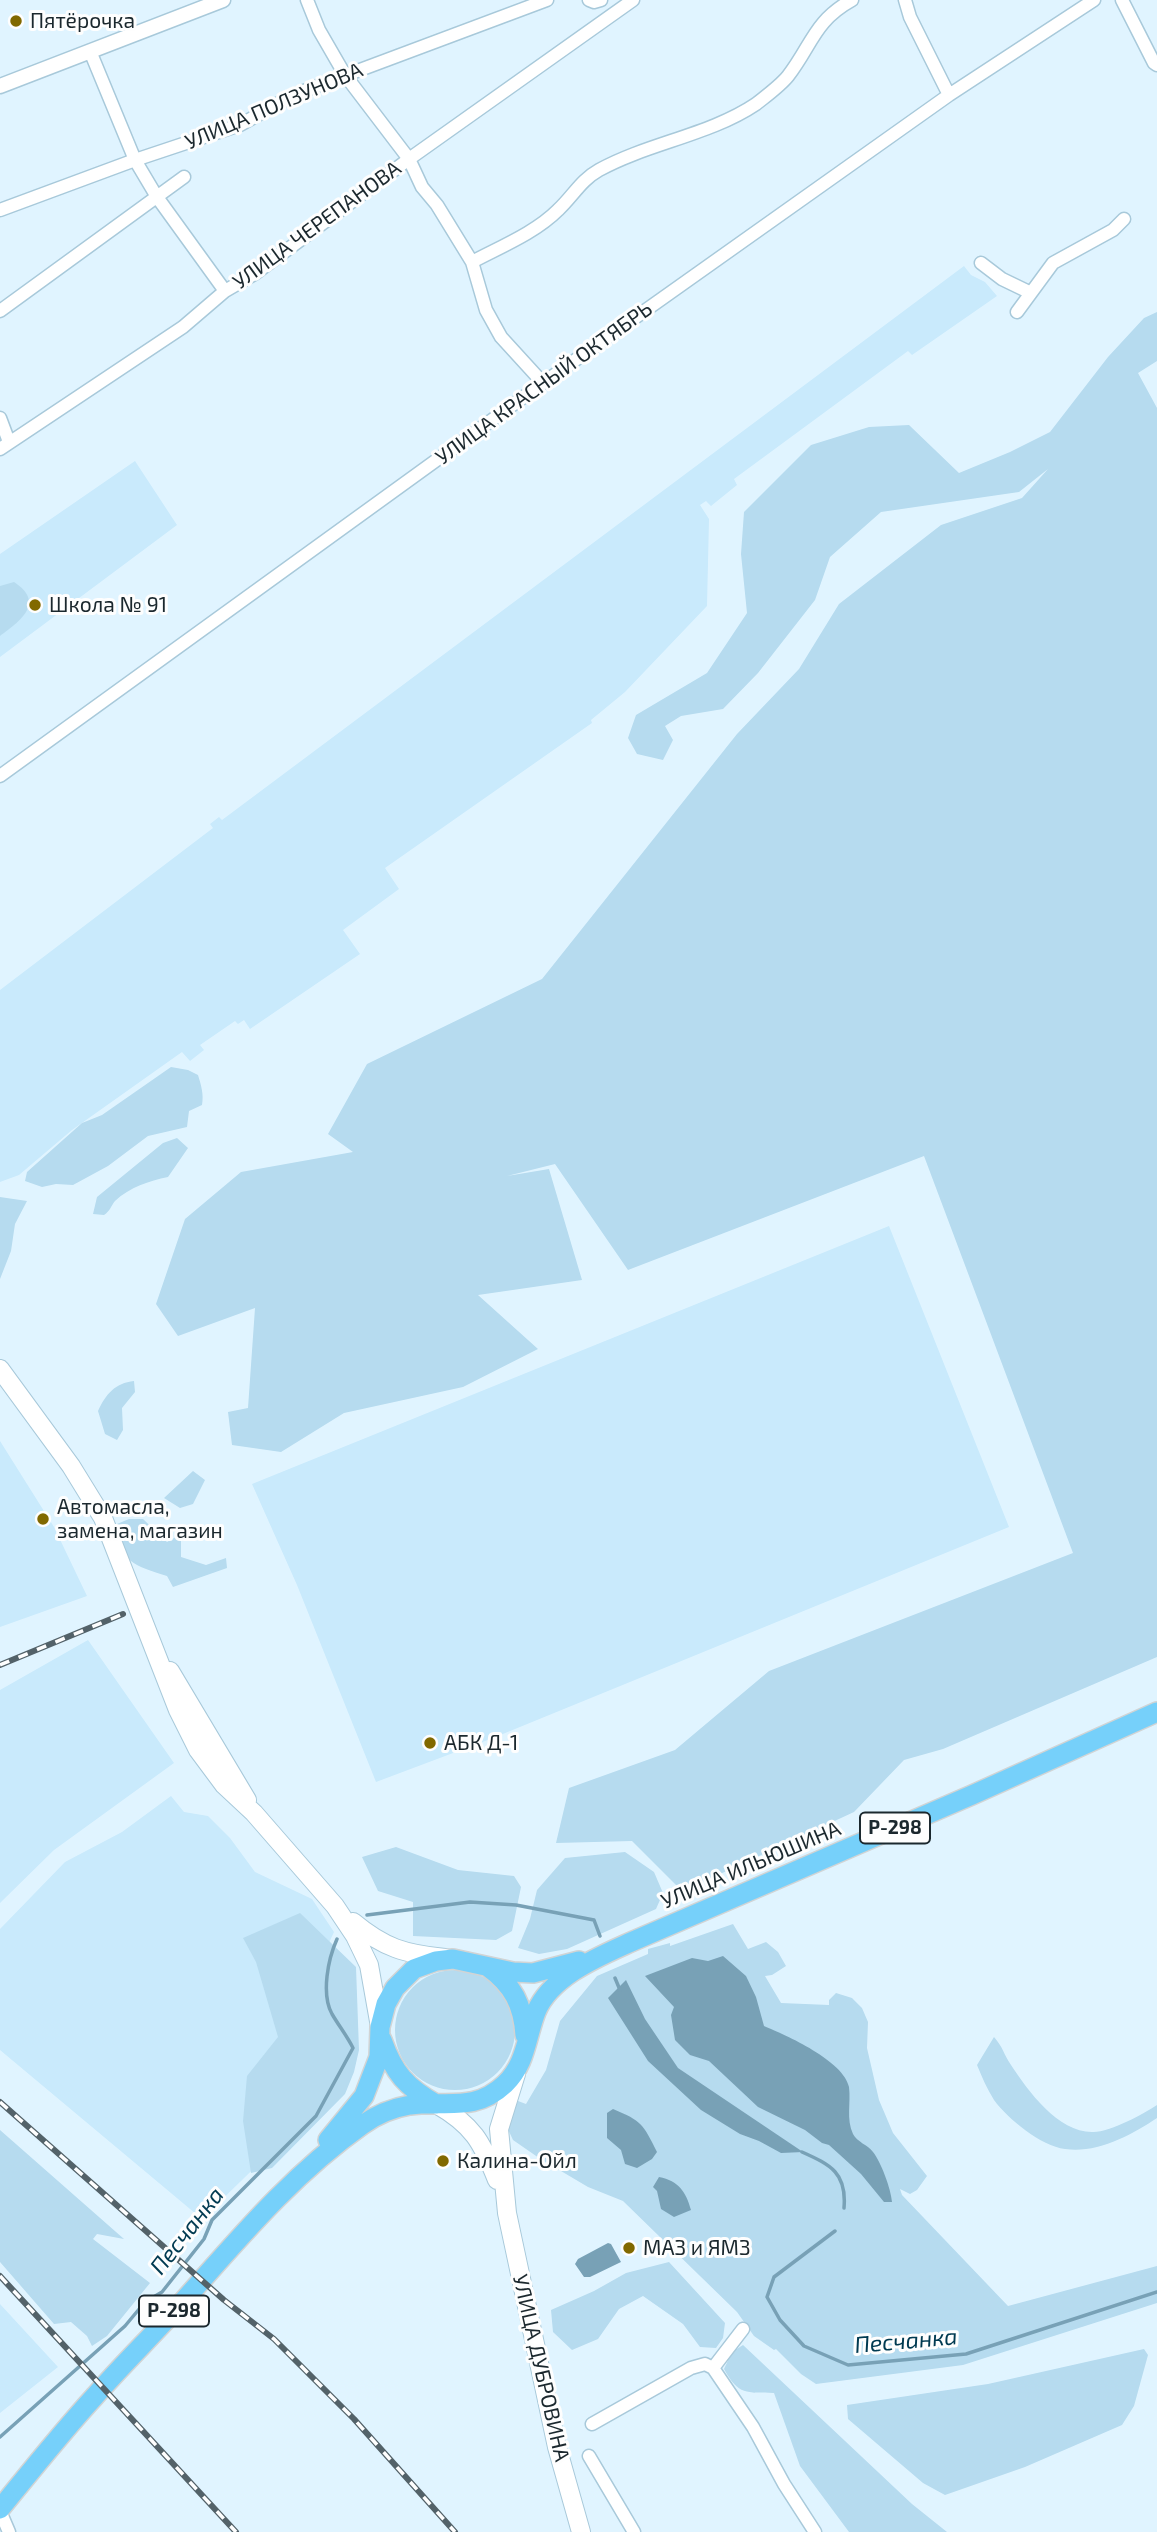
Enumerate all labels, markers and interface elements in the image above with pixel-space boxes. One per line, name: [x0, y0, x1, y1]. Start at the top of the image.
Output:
place label: Пятёрочка: [30, 8, 135, 34]
marker: Пятёрочка: [8, 13, 24, 29]
street label: УЛИЦА ПОЛЗУНОВА: [181, 57, 367, 155]
street label: УЛИЦА ЧЕРЕПАНОВА: [228, 156, 406, 294]
street label: УЛИЦА КРАСНЫЙ ОКТЯБРЬ: [431, 296, 657, 470]
place label: Школа № 91: [49, 592, 167, 618]
marker: Школа № 91: [27, 597, 43, 613]
place label: Автомасла, замена, магазин: [57, 1494, 223, 1544]
marker: Автомасла, замена, магазин: [35, 1511, 51, 1527]
place label: АБК Д-1: [444, 1730, 518, 1756]
marker: АБК Д-1: [422, 1735, 438, 1751]
road number: Р-298: [860, 1812, 930, 1844]
street label: УЛИЦА ИЛЬЮШИНА: [657, 1816, 845, 1914]
place label: Калина-Ойл: [457, 2148, 577, 2174]
marker: Калина-Ойл: [435, 2153, 451, 2169]
water label: Песчанка: [144, 2182, 230, 2280]
place label: МАЗ и ЯМЗ: [643, 2235, 751, 2261]
marker: МАЗ и ЯМЗ: [621, 2240, 637, 2256]
street label: УЛИЦА ДУБРОВИНА: [507, 2272, 575, 2464]
road number: Р-298: [139, 2296, 209, 2326]
water label: Песчанка: [853, 2323, 959, 2359]

